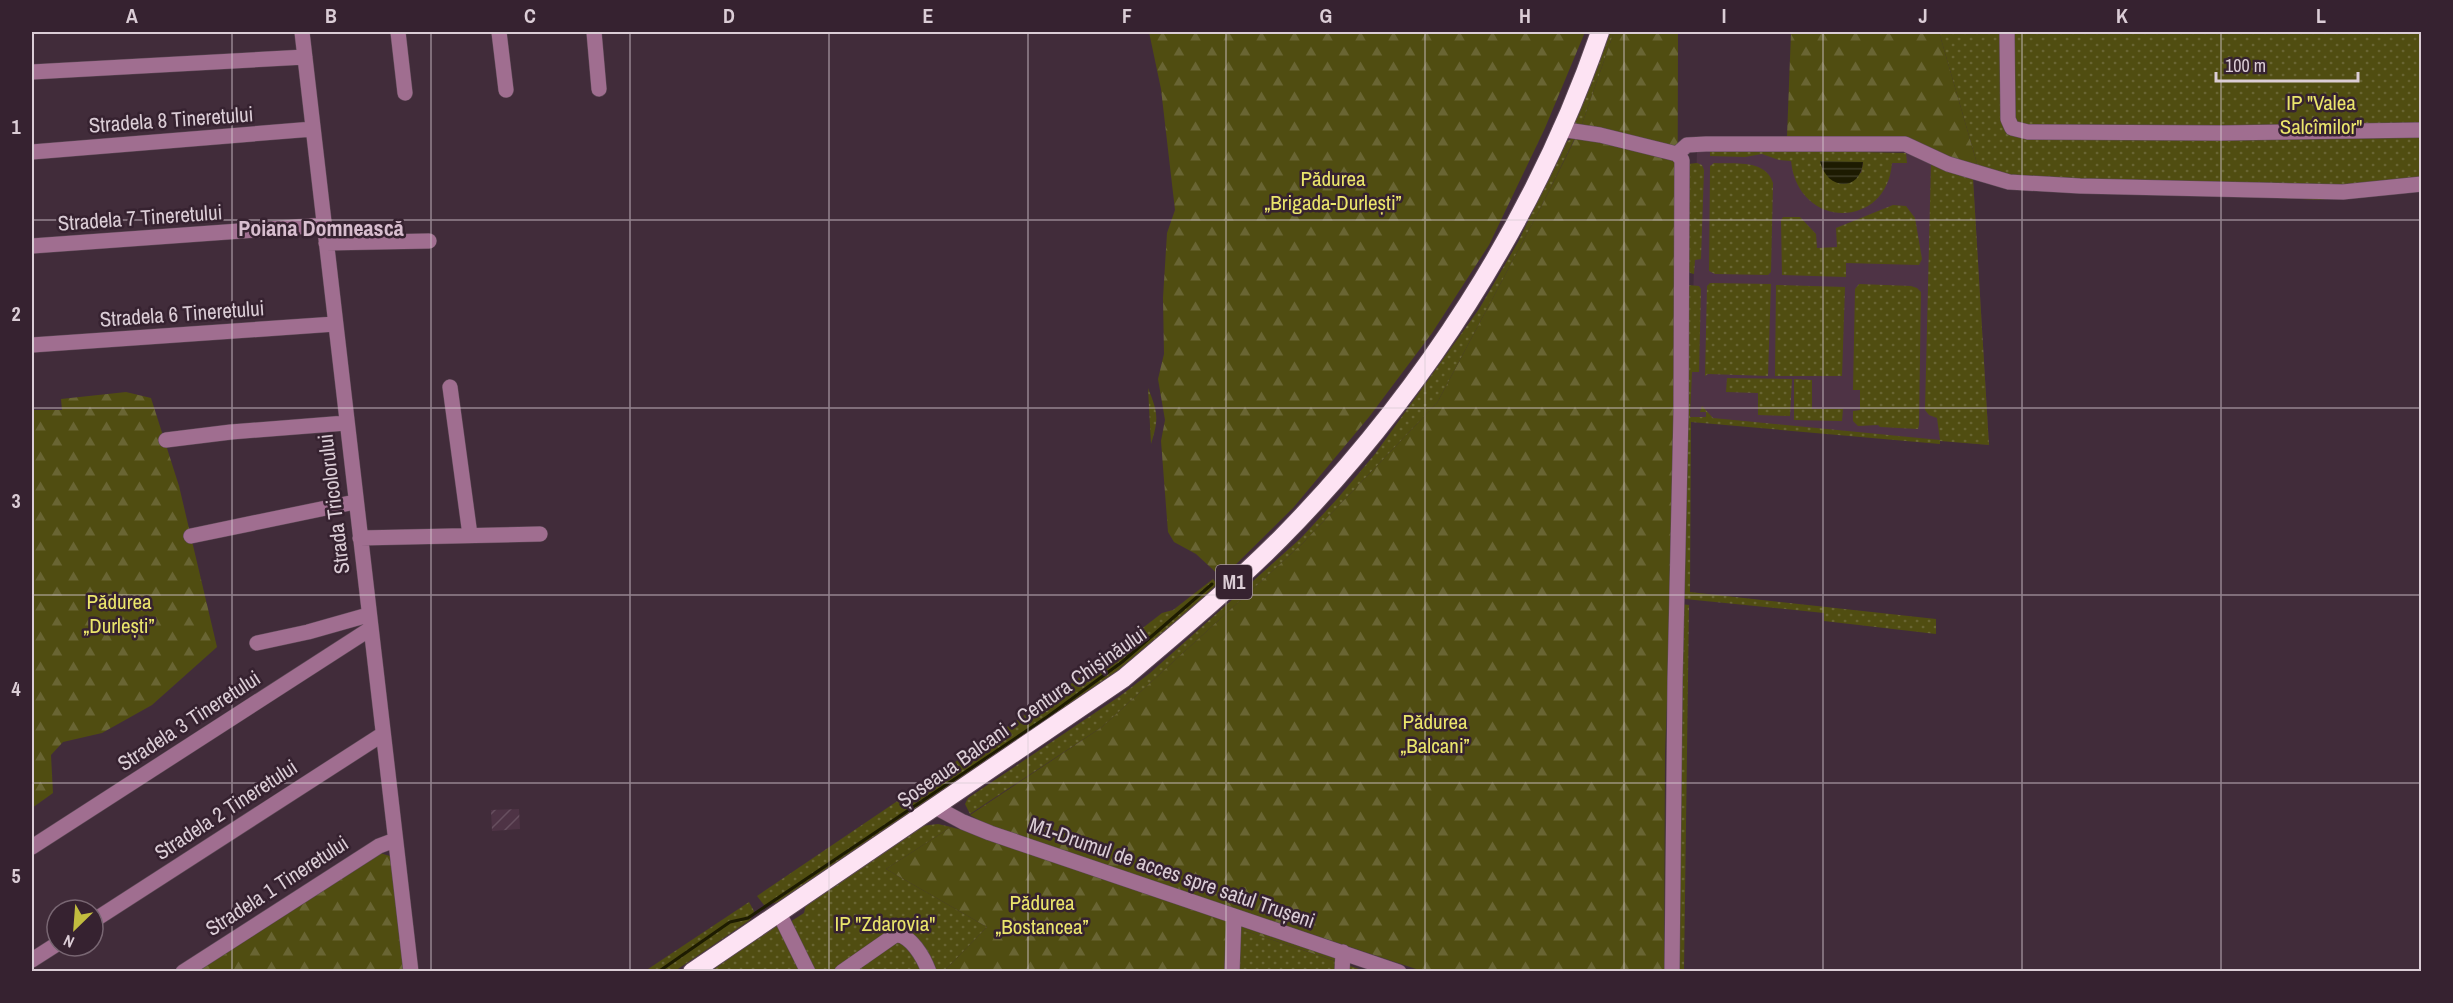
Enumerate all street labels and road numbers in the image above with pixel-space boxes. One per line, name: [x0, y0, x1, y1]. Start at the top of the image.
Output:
street label: Stradela 8 Tineretului: [88, 99, 254, 140]
street label: Stradela 7 Tineretului: [57, 197, 223, 238]
street label: Stradela 6 Tineretului: [99, 293, 265, 334]
street label: Strada Tricolorului: [311, 432, 356, 576]
road number: M1: [1216, 565, 1252, 599]
street label: Șoseaua Balcani - Centura Chișinăului: [891, 619, 1152, 814]
street label: Stradela 3 Tineretului: [112, 664, 266, 778]
street label: Stradela 2 Tineretului: [149, 753, 303, 867]
street label: M1-Drumul de acces spre satul Trușeni: [1025, 810, 1319, 935]
street label: Stradela 1 Tineretului: [200, 829, 354, 943]

